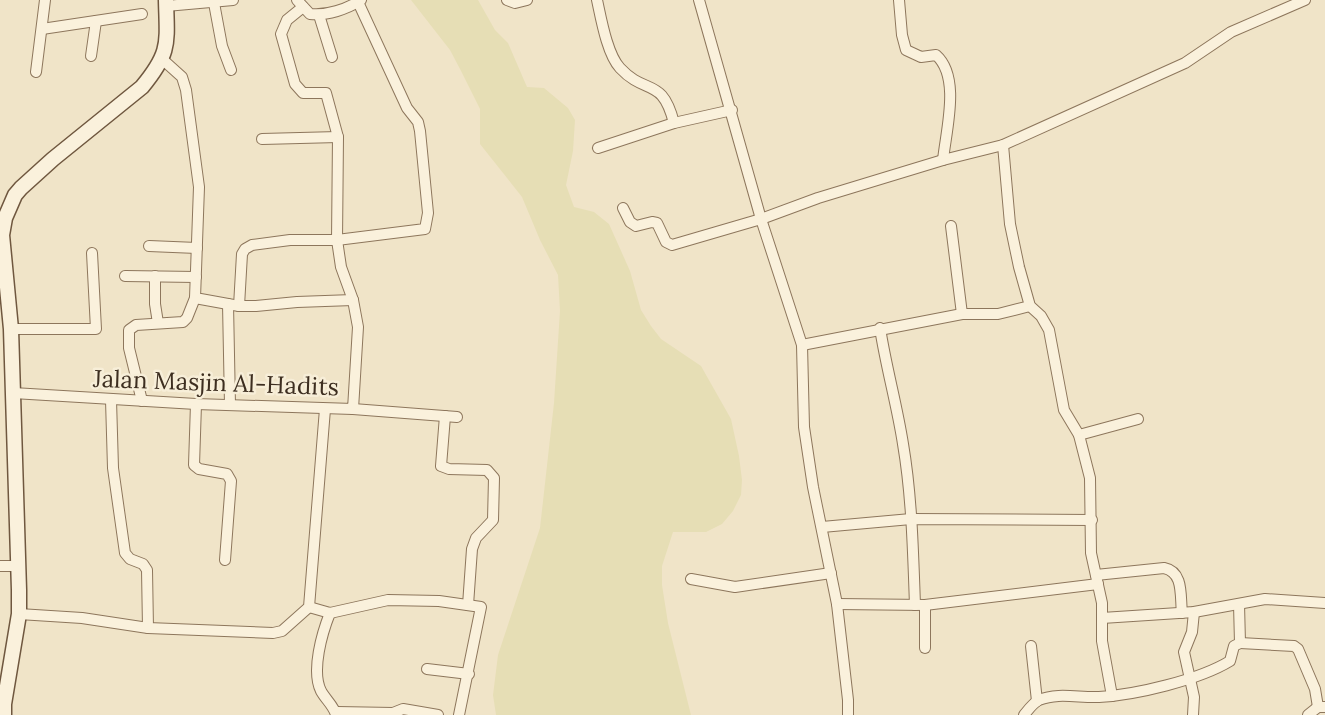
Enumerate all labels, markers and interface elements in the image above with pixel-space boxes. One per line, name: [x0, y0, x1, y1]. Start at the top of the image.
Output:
street label: Jalan Masjin Al-Hadits: [92, 363, 339, 402]

